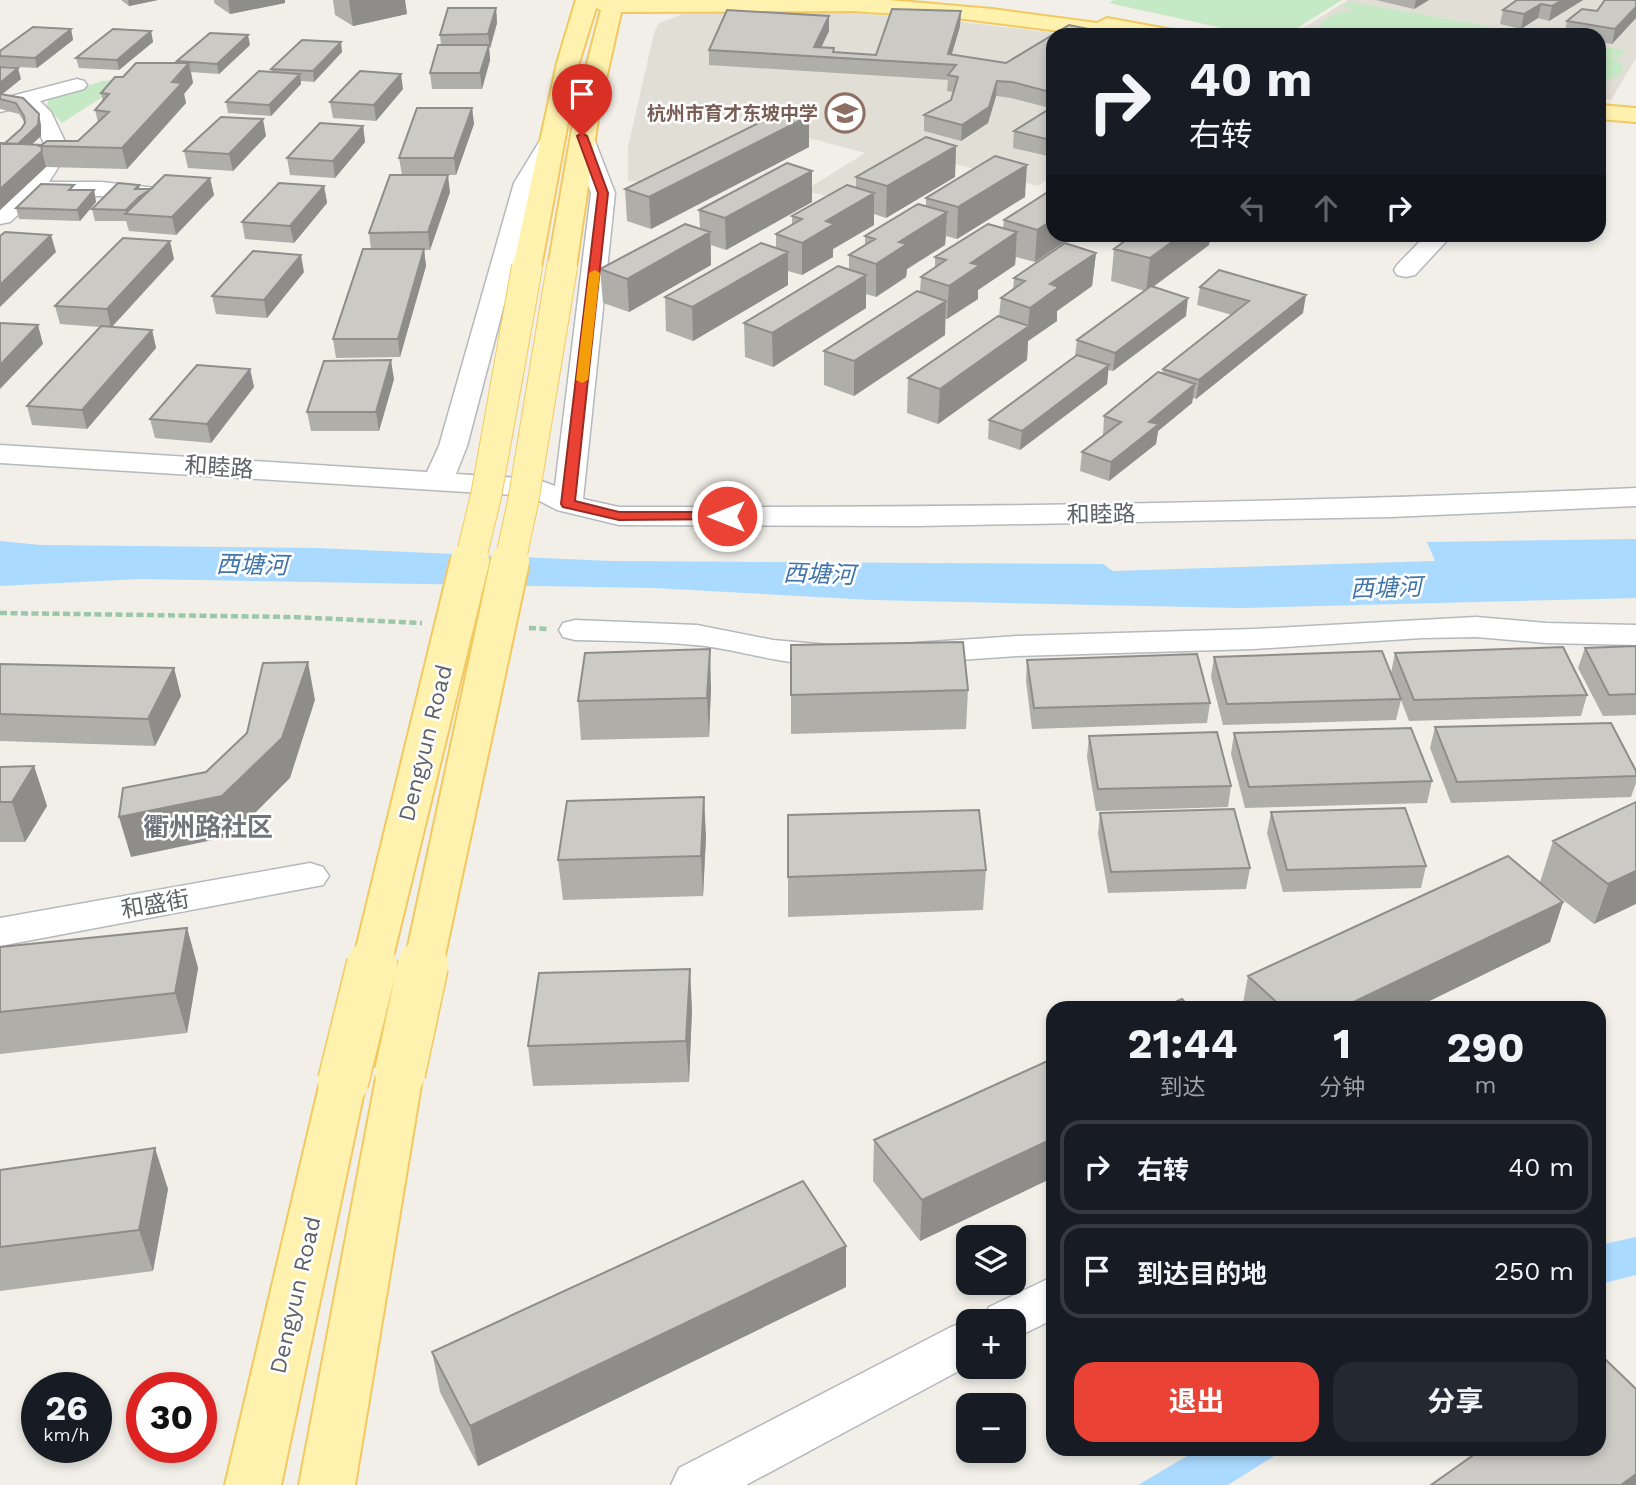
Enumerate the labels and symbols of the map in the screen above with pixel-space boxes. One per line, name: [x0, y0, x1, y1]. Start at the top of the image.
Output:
pin: [552, 64, 612, 136]
school or university icon: 杭州市育才东坡中学: [824, 92, 866, 134]
place label: 杭州市育才东坡中学: [647, 102, 818, 125]
street label: 和睦路: [184, 452, 254, 483]
position arrow: [690, 479, 764, 553]
street label: 和睦路: [1066, 500, 1136, 529]
water label: 西塘河: [216, 550, 292, 580]
water label: 西塘河: [783, 559, 859, 589]
water label: 西塘河: [1350, 573, 1426, 603]
street label: Dengyun Road: [393, 662, 458, 824]
district label: 衢州路社区: [143, 812, 273, 842]
street label: 和盛街: [119, 885, 191, 924]
street label: Dengyun Road: [264, 1214, 327, 1376]
speed limit sign: 30: [126, 1372, 217, 1463]

